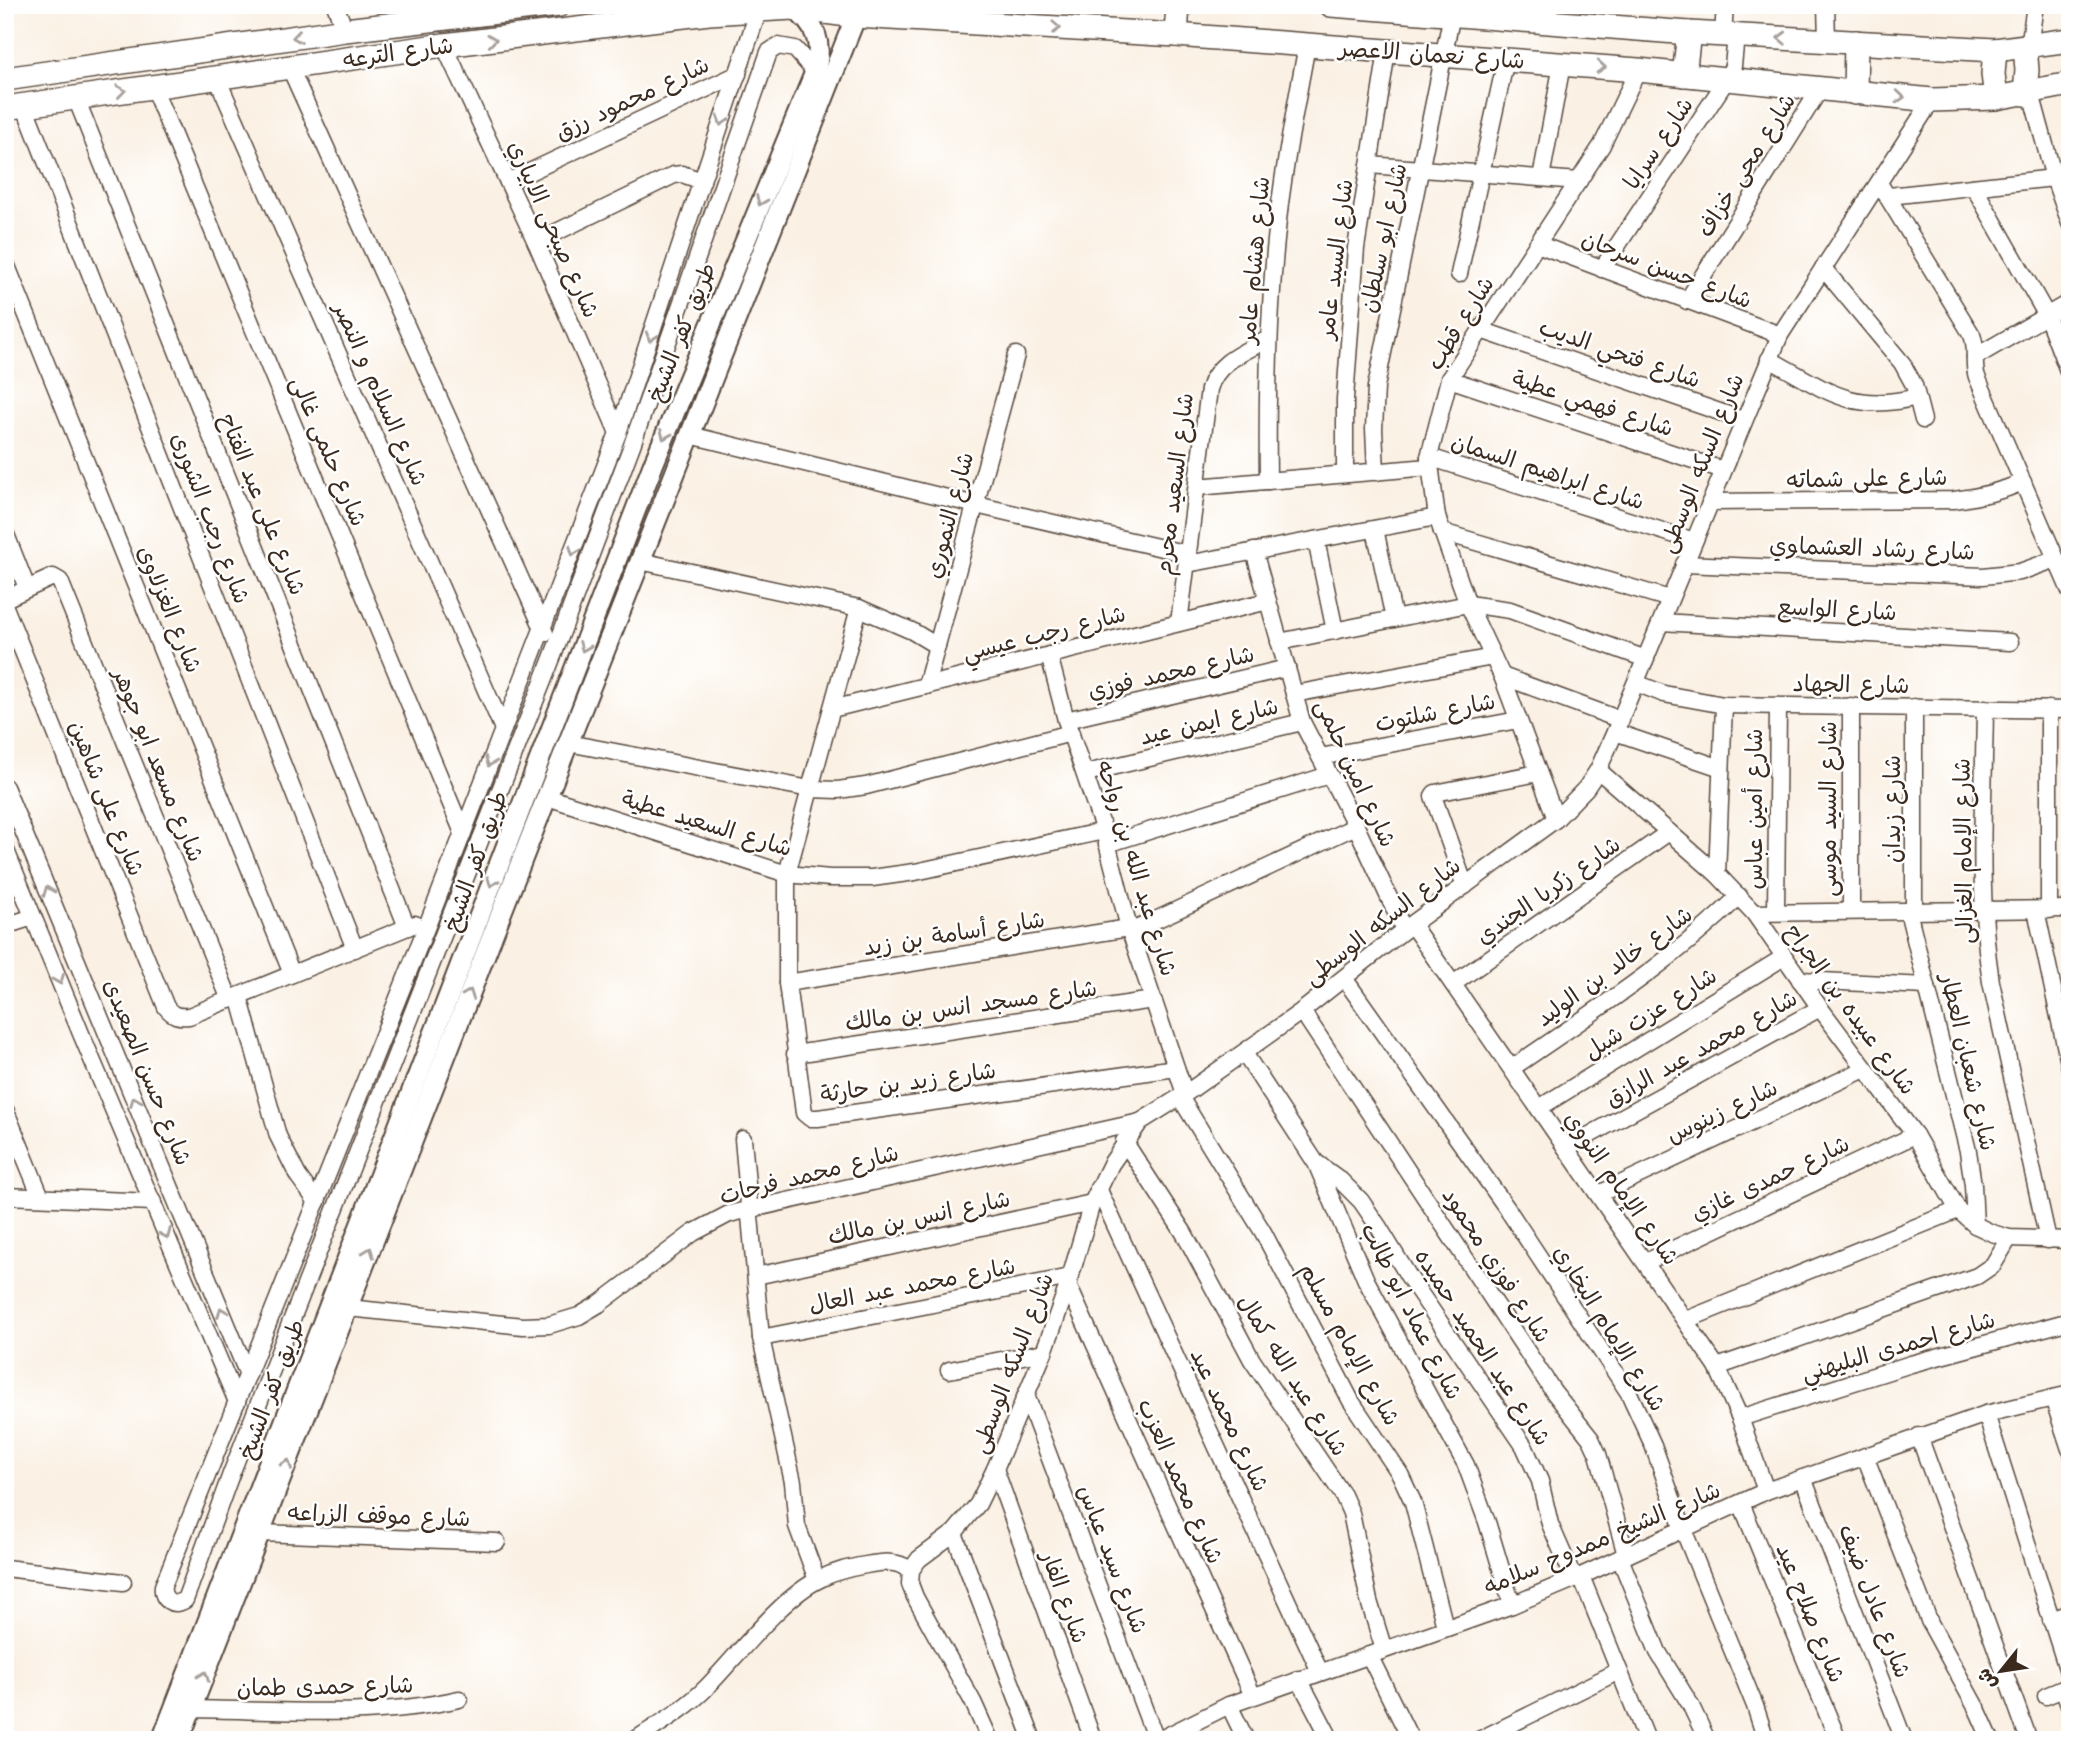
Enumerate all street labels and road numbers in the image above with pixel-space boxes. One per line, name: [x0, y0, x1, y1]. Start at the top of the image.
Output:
street label: شارع الترعه: [341, 29, 455, 77]
street label: شارع نعمان الاعصر: [1336, 32, 1526, 77]
street label: شارع محمود رزق: [550, 49, 715, 149]
street label: شارع محى خزاف: [1690, 88, 1804, 244]
street label: شارع سرايا: [1616, 91, 1701, 196]
street label: شارع صبحى الابياري: [500, 136, 607, 323]
street label: شارع ابو سلطان: [1353, 160, 1415, 316]
street label: شارع هشام عامر: [1232, 175, 1279, 347]
street label: شارع السيد عامر: [1310, 177, 1362, 343]
street label: شارع حسن سرحان: [1577, 223, 1756, 317]
street label: طريق كفر الشيخ: [640, 258, 724, 407]
street label: شارع قطب: [1419, 270, 1502, 377]
street label: شارع السلام و النصر: [324, 296, 435, 492]
street label: شارع فتحي الديب: [1533, 311, 1705, 400]
street label: شارع فهمي عطية: [1507, 363, 1677, 449]
street label: شارع السكه الوسطى: [1651, 369, 1753, 558]
street label: شارع حلمى غالى: [282, 371, 374, 531]
street label: شارع السعيد محرم: [1148, 391, 1202, 577]
street label: شارع على عبد الفتاح: [211, 409, 313, 600]
street label: شارع ابراهيم السمان: [1447, 426, 1648, 519]
street label: شارع رجب الشورى: [163, 428, 257, 609]
street label: شارع النموري: [918, 448, 982, 582]
street label: شارع على شماته: [1786, 462, 1948, 496]
street label: شارع رشاد العشماوي: [1769, 529, 1975, 569]
street label: شارع الغزلاوى: [129, 541, 209, 678]
street label: شارع الواسع: [1776, 591, 1897, 629]
street label: شارع رجب عيسي: [959, 598, 1130, 674]
street label: شارع محمد فوزي: [1085, 638, 1258, 708]
street label: شارع مسعد ابو جوهر: [104, 662, 211, 867]
street label: شارع الجهاد: [1792, 668, 1910, 702]
street label: شارع شلتوت: [1372, 686, 1498, 740]
street label: شارع ايمن عيد: [1137, 691, 1282, 753]
street label: شارع امين حلمى: [1307, 694, 1403, 853]
street label: شارع على شاهين: [60, 716, 152, 881]
street label: شارع السيد موسى: [1813, 721, 1845, 897]
street label: شارع أمين عباس: [1739, 729, 1771, 889]
street label: شارع زيدان: [1877, 755, 1909, 863]
street label: شارع عبد الله بن رواحه: [1088, 756, 1184, 980]
street label: شارع الإمام الغزالى: [1946, 758, 1983, 944]
street label: شارع السعيد عطية: [618, 783, 796, 865]
street label: طريق كفر الشيخ: [436, 787, 516, 936]
street label: شارع زكريا الجندي: [1470, 829, 1627, 953]
street label: شارع السكه الوسطى: [1297, 850, 1468, 993]
street label: شارع خالد بن الوليد: [1530, 899, 1700, 1035]
street label: شارع أسامة بن زيد: [861, 904, 1047, 964]
street label: شارع عبيده بن الجراح: [1777, 918, 1923, 1102]
street label: شارع عزت شبل: [1578, 960, 1723, 1068]
street label: شارع شعبان العطار: [1932, 969, 2004, 1154]
street label: شارع مسجد انس بن مالك: [843, 972, 1099, 1040]
street label: شارع حسن الصعيدى: [95, 974, 199, 1170]
street label: شارع محمد عبد الرازق: [1600, 983, 1803, 1115]
street label: شارع زيد بن حارثة: [818, 1055, 998, 1111]
street label: شارع زينوس: [1662, 1072, 1783, 1152]
street label: شارع الإمام النووي: [1555, 1105, 1686, 1273]
street label: شارع حمدى غازي: [1686, 1128, 1855, 1230]
street label: شارع محمد فرحات: [716, 1137, 902, 1213]
street label: شارع فوزي محمود: [1434, 1182, 1558, 1349]
street label: شارع انس بن مالك: [825, 1183, 1013, 1253]
street label: شارع عماد ابو طالب: [1353, 1217, 1470, 1405]
street label: شارع الإمام البخاري: [1544, 1239, 1673, 1418]
street label: شارع عبد الحميد حميده: [1406, 1243, 1558, 1452]
street label: شارع محمد عبد العال: [806, 1250, 1018, 1322]
street label: شارع الإمام مسلم: [1290, 1257, 1407, 1432]
street label: شارع السكه الوسطى: [964, 1268, 1062, 1458]
street label: شارع عبد الله كمال: [1229, 1288, 1355, 1463]
street label: شارع احمدى البليهني: [1798, 1304, 2000, 1394]
street label: طريق كفر الشيخ: [231, 1315, 313, 1464]
street label: شارع محمد عيد: [1182, 1344, 1276, 1497]
street label: شارع محمد العزب: [1129, 1394, 1231, 1569]
street label: شارع الشيخ ممدوح سلامه: [1479, 1474, 1726, 1603]
street label: شارع سيد عباس: [1069, 1480, 1155, 1638]
street label: شارع موقف الزراعه: [287, 1497, 471, 1535]
street label: شارع عادل ضيف: [1830, 1520, 1918, 1683]
street label: شارع صلاح عيد: [1768, 1539, 1852, 1688]
street label: شارع الفار: [1032, 1545, 1096, 1648]
street label: شارع حمدى طمان: [236, 1669, 414, 1705]

